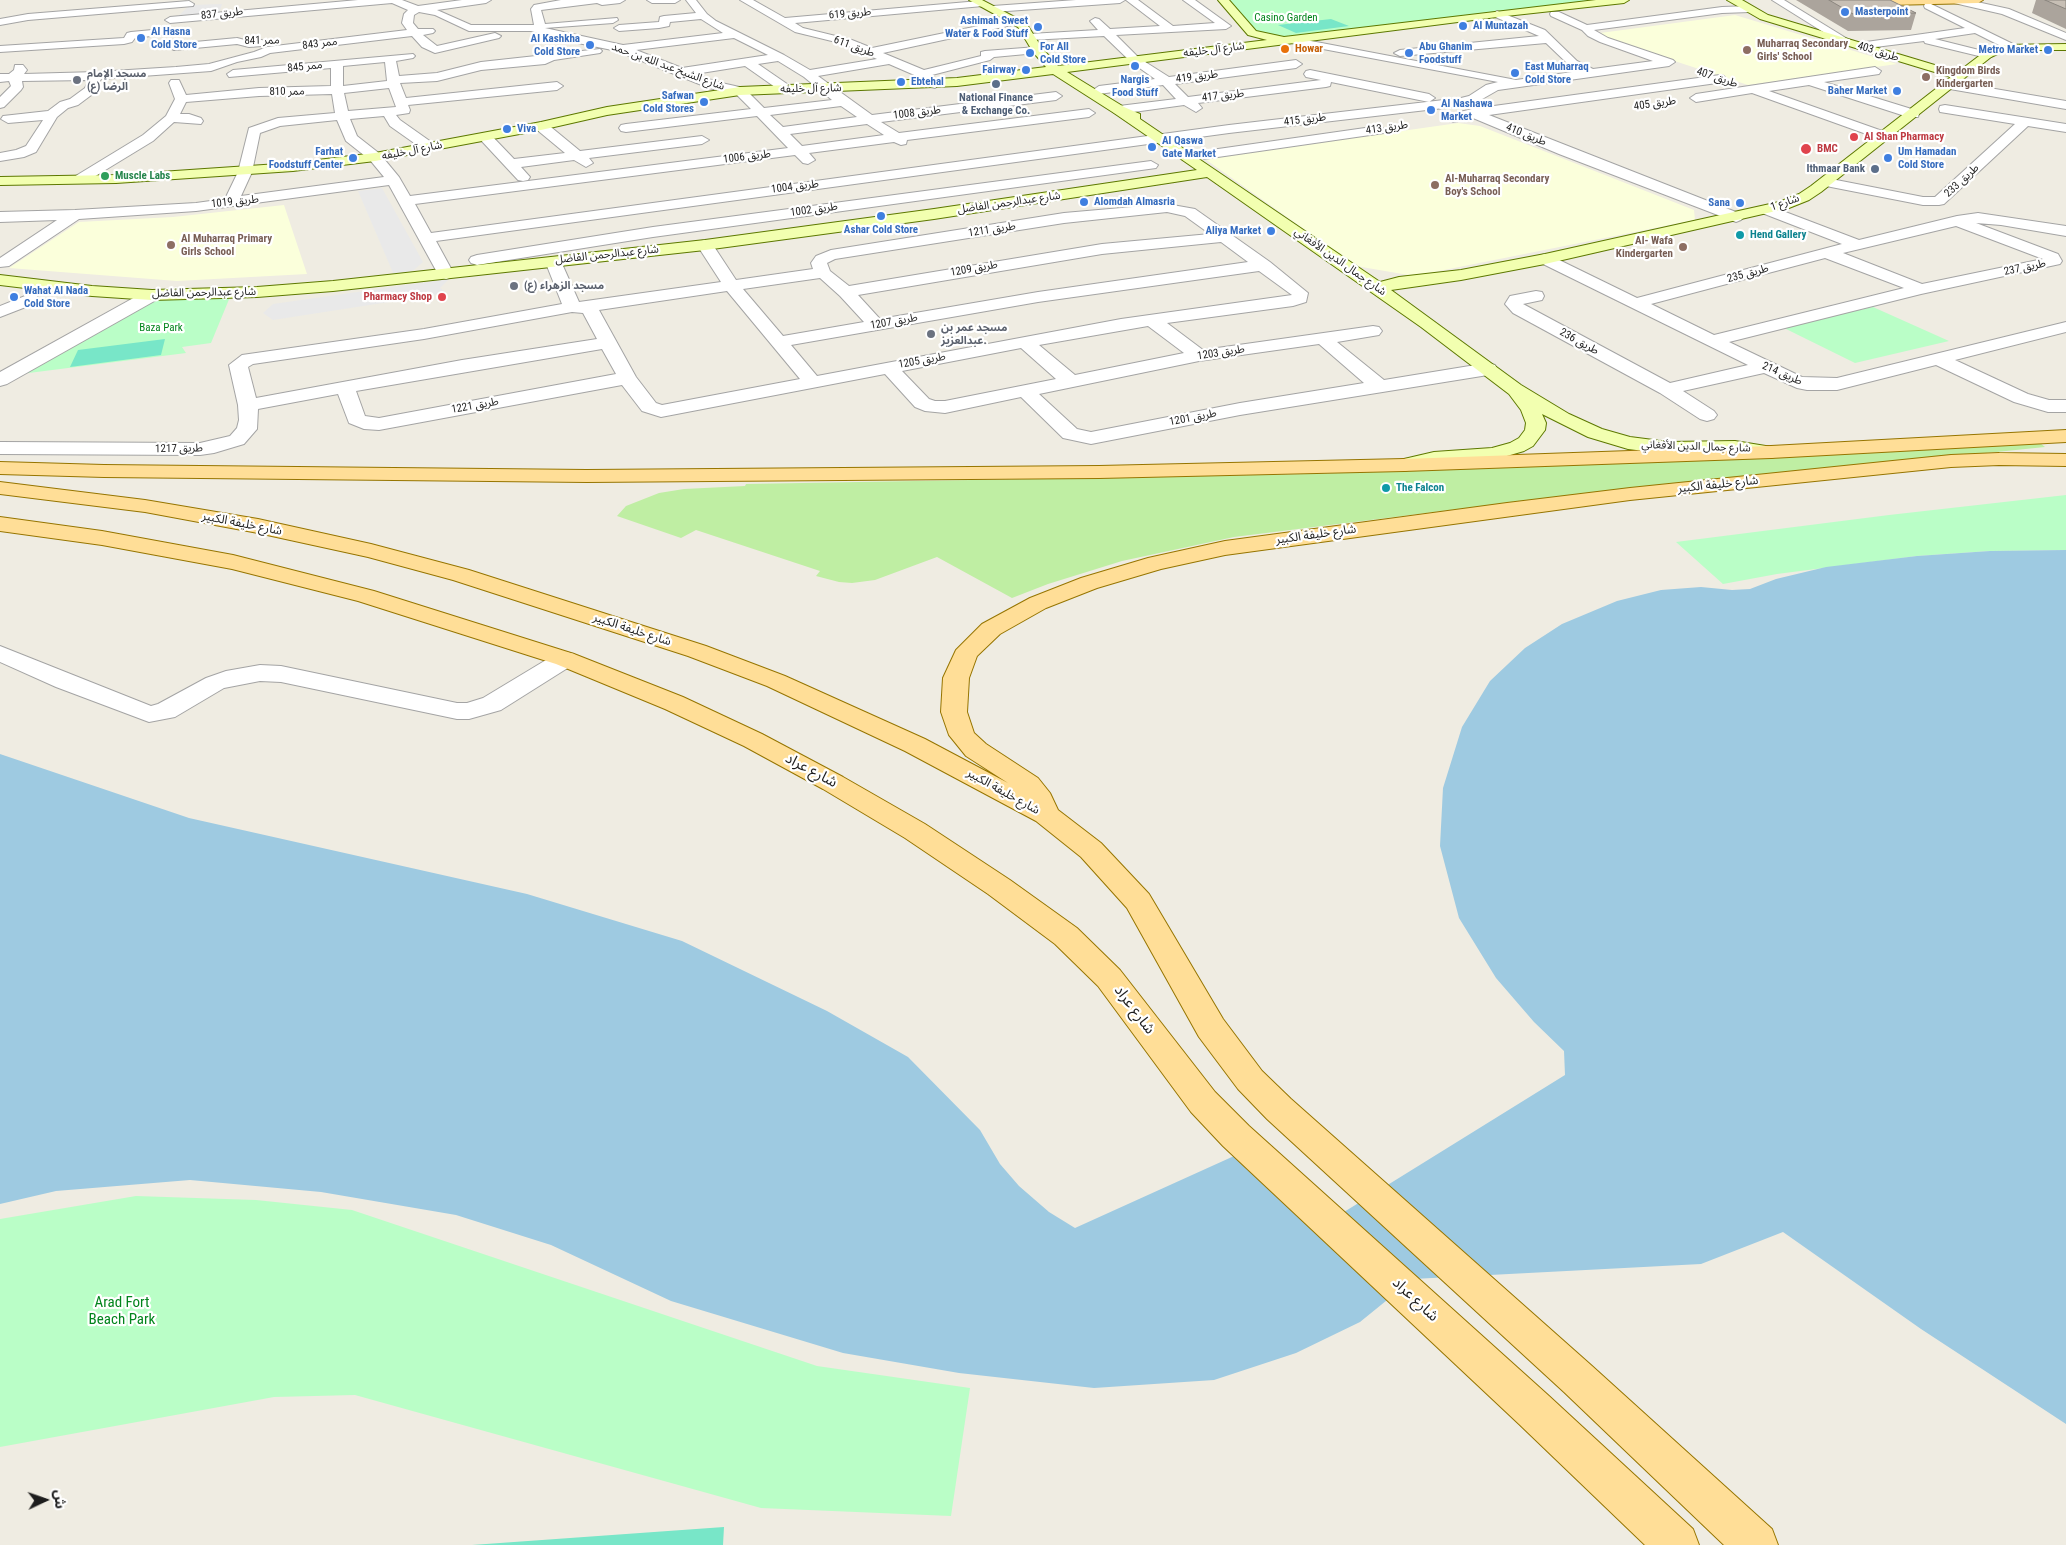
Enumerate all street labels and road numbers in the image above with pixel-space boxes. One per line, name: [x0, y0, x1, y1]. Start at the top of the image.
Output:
street label: طريق 837: [200, 5, 244, 23]
street label: طريق 619: [828, 6, 872, 22]
street label: ممر 841: [244, 34, 280, 48]
street label: طريق 611: [832, 34, 876, 60]
street label: ممر 843: [302, 35, 338, 53]
street label: طريق 403: [1856, 39, 1900, 65]
street label: شارع الشيخ عبد الله بن حمد: [610, 40, 726, 94]
street label: شارع آل خليفه: [1183, 40, 1245, 60]
street label: ممر 845: [287, 59, 323, 75]
street label: طريق 407: [1695, 65, 1739, 91]
street label: طريق 419: [1175, 68, 1219, 86]
street label: شارع آل خليفه: [780, 82, 842, 96]
street label: ممر 810: [269, 85, 305, 99]
street label: طريق 417: [1201, 87, 1245, 105]
street label: طريق 405: [1633, 95, 1677, 113]
street label: طريق 1008: [892, 104, 942, 122]
street label: طريق 415: [1283, 111, 1327, 129]
street label: طريق 413: [1365, 119, 1409, 137]
street label: طريق 410: [1504, 121, 1548, 149]
street label: شارع آل خليفه: [381, 139, 443, 163]
street label: طريق 1006: [722, 148, 772, 166]
street label: طريق 233: [1942, 162, 1982, 200]
street label: طريق 1004: [770, 178, 820, 196]
street label: شارع عبدالرحمن الفاضل: [957, 189, 1061, 217]
street label: شارع 1: [1769, 192, 1801, 214]
street label: طريق 1019: [210, 193, 260, 211]
street label: طريق 1002: [789, 200, 839, 220]
street label: طريق 1211: [967, 220, 1017, 240]
street label: شارع جمال الدين الأفغاني: [1291, 225, 1389, 299]
street label: شارع عبدالرحمن الفاضل: [555, 243, 659, 267]
street label: طريق 237: [2003, 257, 2047, 279]
street label: طريق 1209: [949, 258, 999, 280]
street label: طريق 235: [1726, 262, 1770, 286]
street label: شارع عبدالرحمن الفاضل: [152, 285, 256, 301]
street label: طريق 1207: [869, 311, 919, 333]
street label: طريق 236: [1557, 326, 1601, 358]
street label: طريق 1203: [1196, 343, 1246, 363]
street label: طريق 1205: [897, 350, 947, 372]
street label: طريق 214: [1760, 360, 1804, 388]
street label: طريق 1221: [450, 395, 500, 417]
street label: طريق 1201: [1168, 407, 1218, 429]
street label: شارع جمال الدين الأفغاني: [1641, 438, 1751, 456]
street label: طريق 1217: [155, 442, 203, 456]
street label: شارع خليفة الكبير: [1677, 474, 1759, 496]
street label: شارع خليفة الكبير: [201, 509, 283, 539]
street label: شارع خليفة الكبير: [1275, 522, 1357, 548]
street label: شارع خليفة الكبير: [591, 611, 673, 649]
street label: شارع عراد: [782, 750, 840, 792]
street label: شارع خليفة الكبير: [964, 766, 1042, 818]
street label: شارع عراد: [1110, 982, 1158, 1038]
street label: شارع عراد: [1388, 1274, 1442, 1326]

